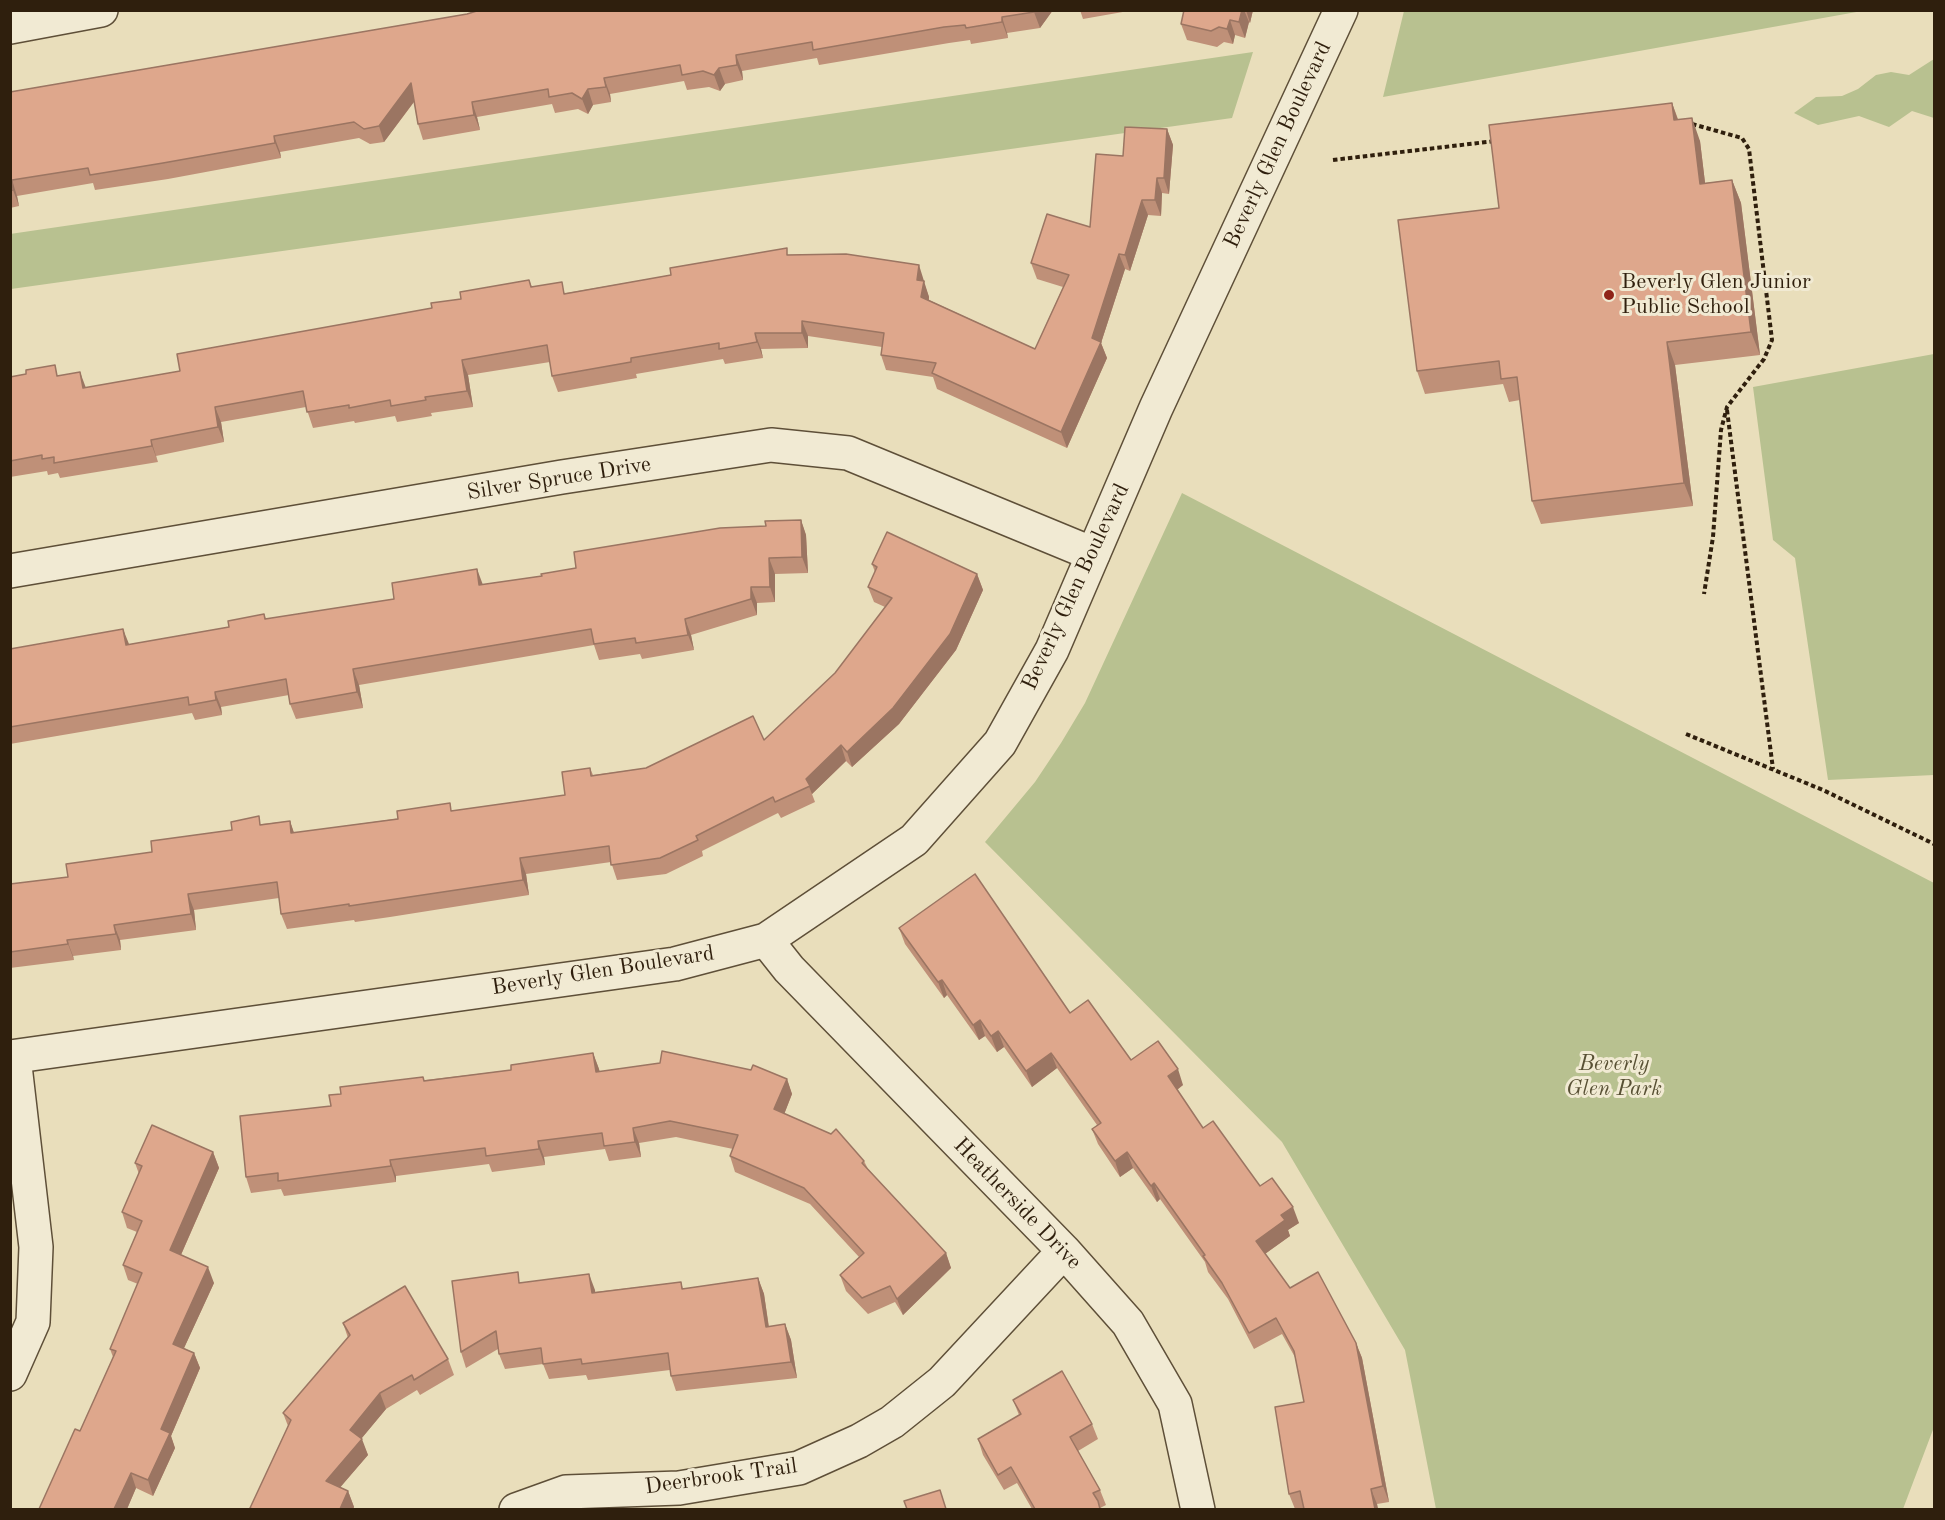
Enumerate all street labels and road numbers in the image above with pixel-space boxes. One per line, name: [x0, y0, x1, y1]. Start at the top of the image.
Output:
street label: Beverly Glen Boulevard: [1218, 37, 1338, 253]
street label: Silver Spruce Drive: [465, 451, 653, 507]
street label: Beverly Glen Boulevard: [1016, 479, 1136, 695]
street label: Beverly Glen Boulevard: [490, 940, 716, 1002]
street label: Heatherside Drive: [947, 1133, 1087, 1275]
street label: Deerbrook Trail: [643, 1453, 799, 1501]

